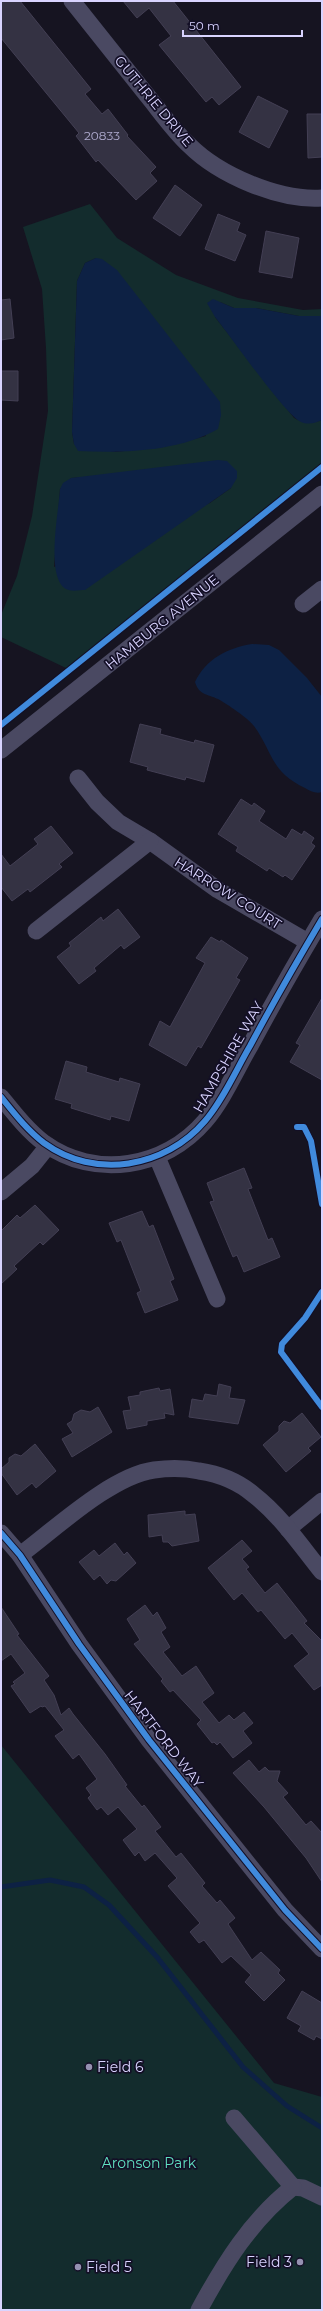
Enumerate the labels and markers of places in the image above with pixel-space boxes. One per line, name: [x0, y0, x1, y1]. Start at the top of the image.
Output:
place label: Field 6: [97, 2058, 144, 2076]
marker: Field 6: [84, 2062, 94, 2072]
place label: Field 3: [246, 2253, 292, 2271]
marker: Field 3: [295, 2257, 305, 2267]
place label: Field 5: [86, 2258, 132, 2276]
marker: Field 5: [73, 2262, 83, 2272]

